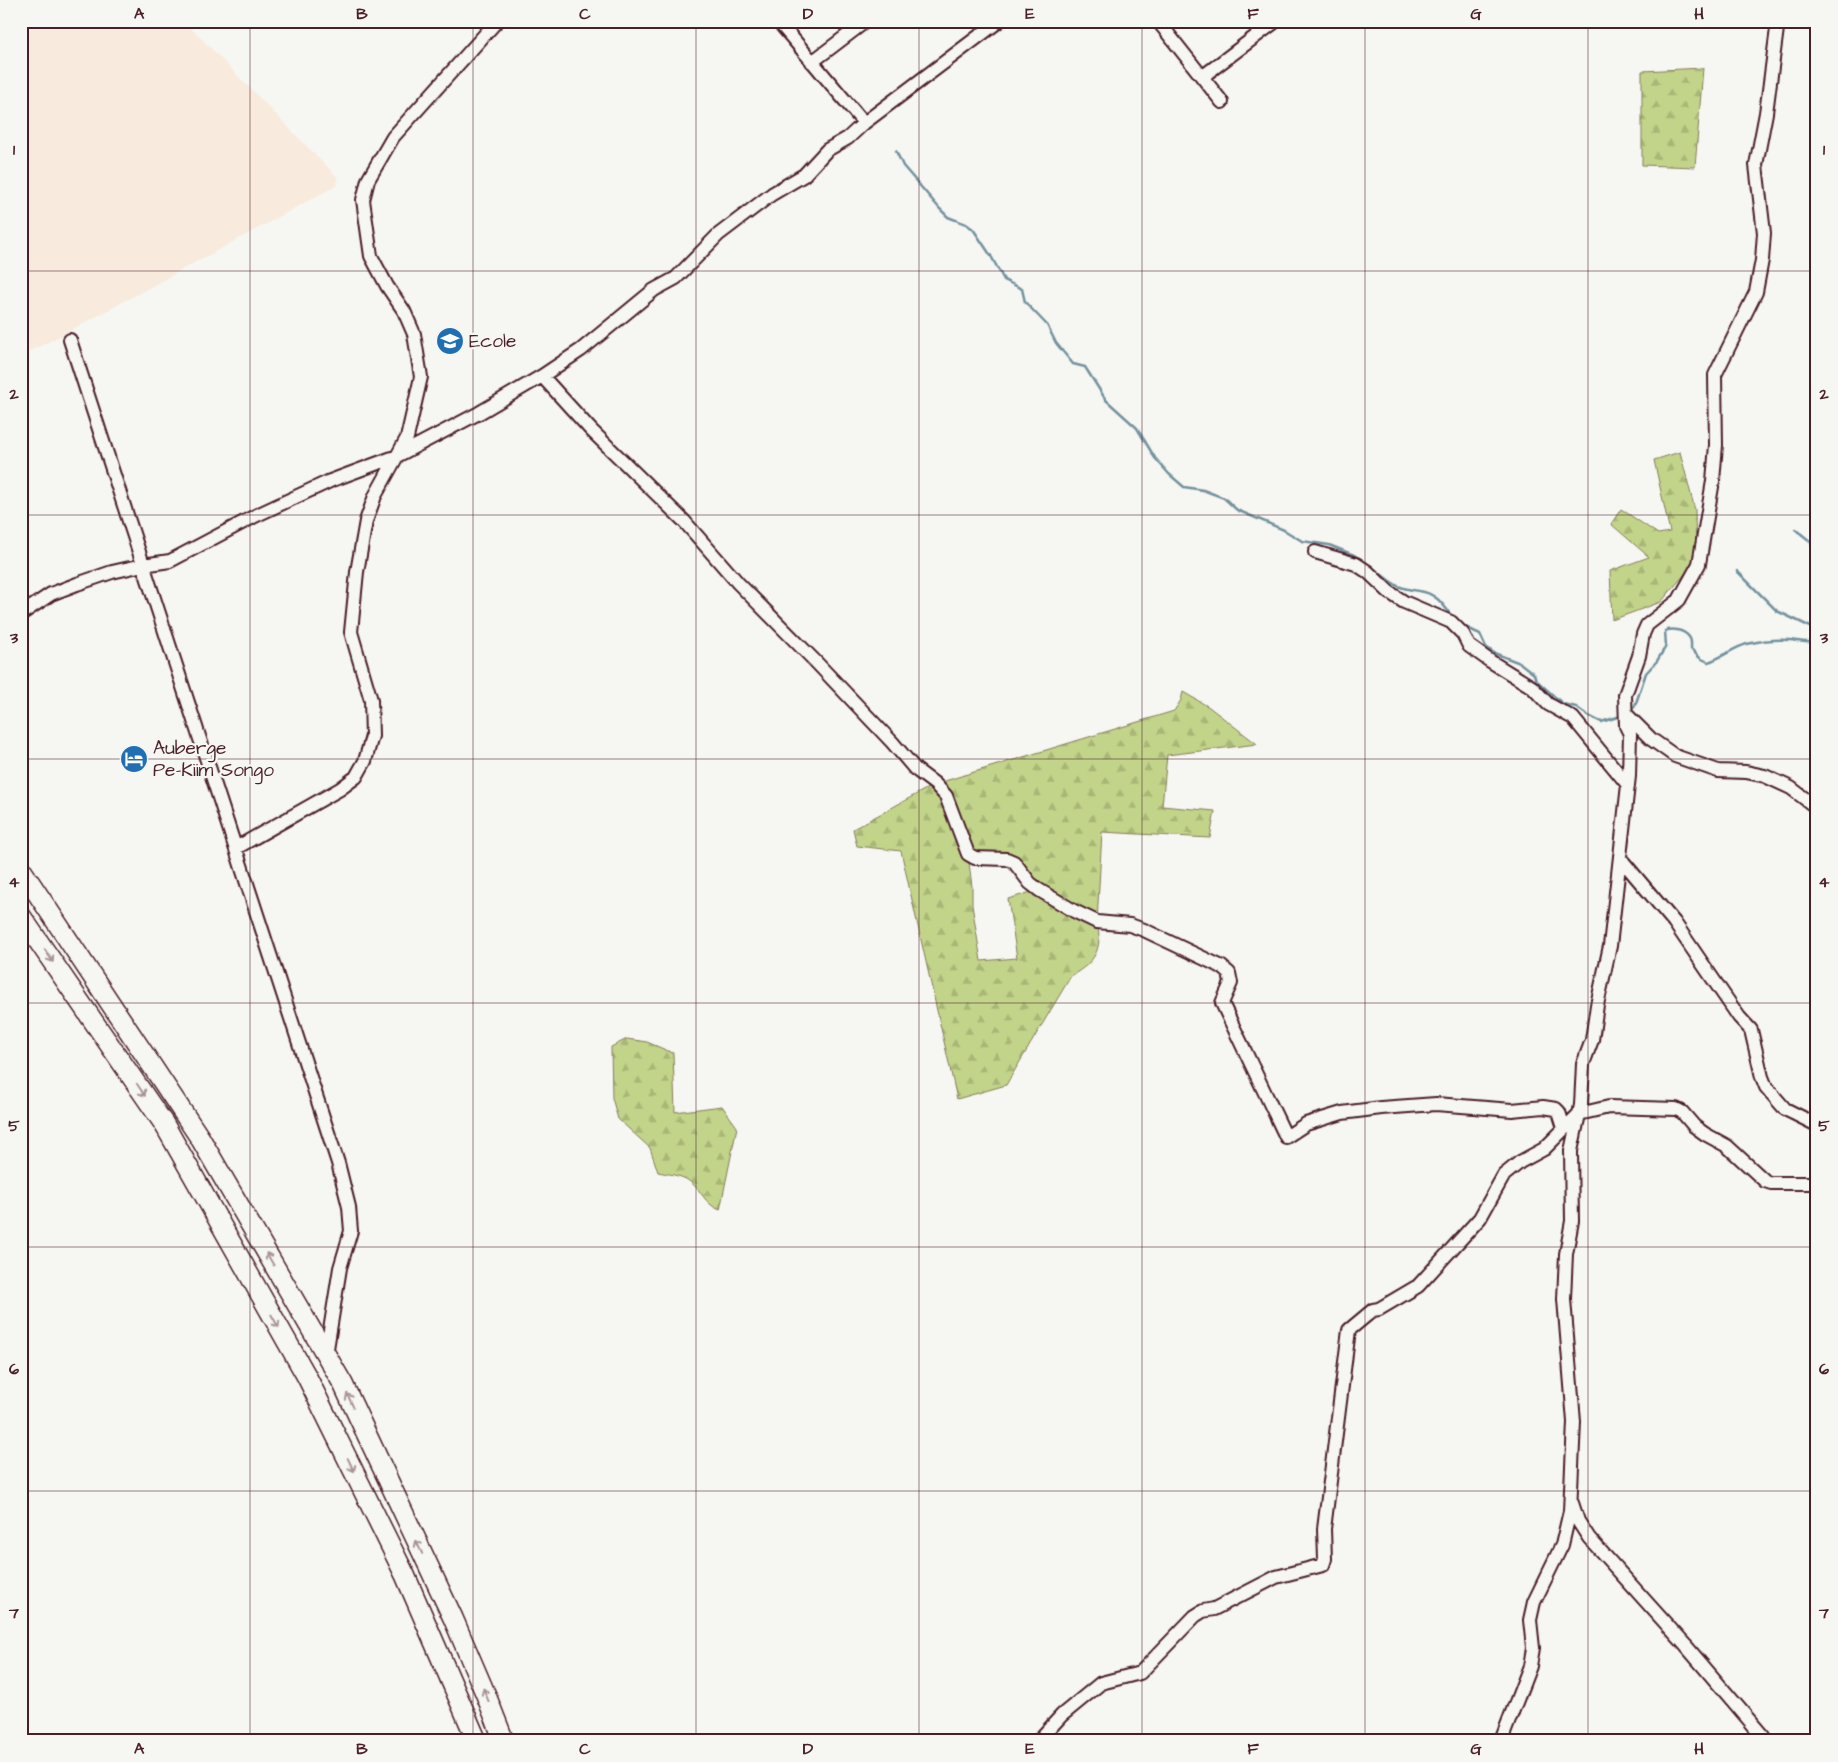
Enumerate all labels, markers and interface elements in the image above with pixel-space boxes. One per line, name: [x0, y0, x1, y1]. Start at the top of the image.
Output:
text: A: [134, 3, 145, 25]
text: B: [356, 3, 368, 25]
text: C: [579, 3, 591, 25]
text: D: [803, 3, 814, 25]
text: E: [1025, 3, 1035, 25]
text: F: [1247, 3, 1259, 25]
text: G: [1470, 3, 1482, 25]
text: H: [1694, 3, 1704, 25]
text: 1: [13, 139, 16, 161]
text: 1: [1823, 139, 1826, 161]
school or university icon: Ecole: [435, 326, 465, 356]
place label: Ecole: [469, 328, 516, 355]
text: 2: [8, 383, 19, 405]
text: 2: [1818, 383, 1829, 405]
text: 3: [9, 627, 19, 649]
text: 3: [1819, 627, 1829, 649]
place label: Auberge Pe-Kiim Songo: [153, 735, 274, 785]
hotel icon: Auberge Pe-Kiim Songo: [119, 744, 149, 774]
text: 4: [9, 871, 20, 893]
text: 4: [1819, 871, 1830, 893]
one-way arrow: [44, 949, 54, 963]
one-way arrow: [136, 1083, 146, 1097]
text: 5: [8, 1115, 20, 1137]
text: 5: [1818, 1115, 1830, 1137]
one-way arrow: [264, 1252, 274, 1267]
one-way arrow: [271, 1313, 281, 1327]
text: 6: [9, 1358, 19, 1380]
text: 6: [1819, 1358, 1829, 1380]
one-way arrow: [345, 1393, 354, 1408]
one-way arrow: [346, 1457, 356, 1472]
one-way arrow: [414, 1540, 424, 1555]
text: 7: [8, 1602, 19, 1624]
text: 7: [1818, 1602, 1829, 1624]
one-way arrow: [481, 1688, 491, 1703]
text: A: [134, 1738, 145, 1760]
text: B: [356, 1738, 368, 1760]
text: C: [579, 1738, 591, 1760]
text: D: [803, 1738, 814, 1760]
text: E: [1025, 1738, 1035, 1760]
text: F: [1247, 1738, 1259, 1760]
text: G: [1470, 1738, 1482, 1760]
text: H: [1694, 1738, 1704, 1760]

